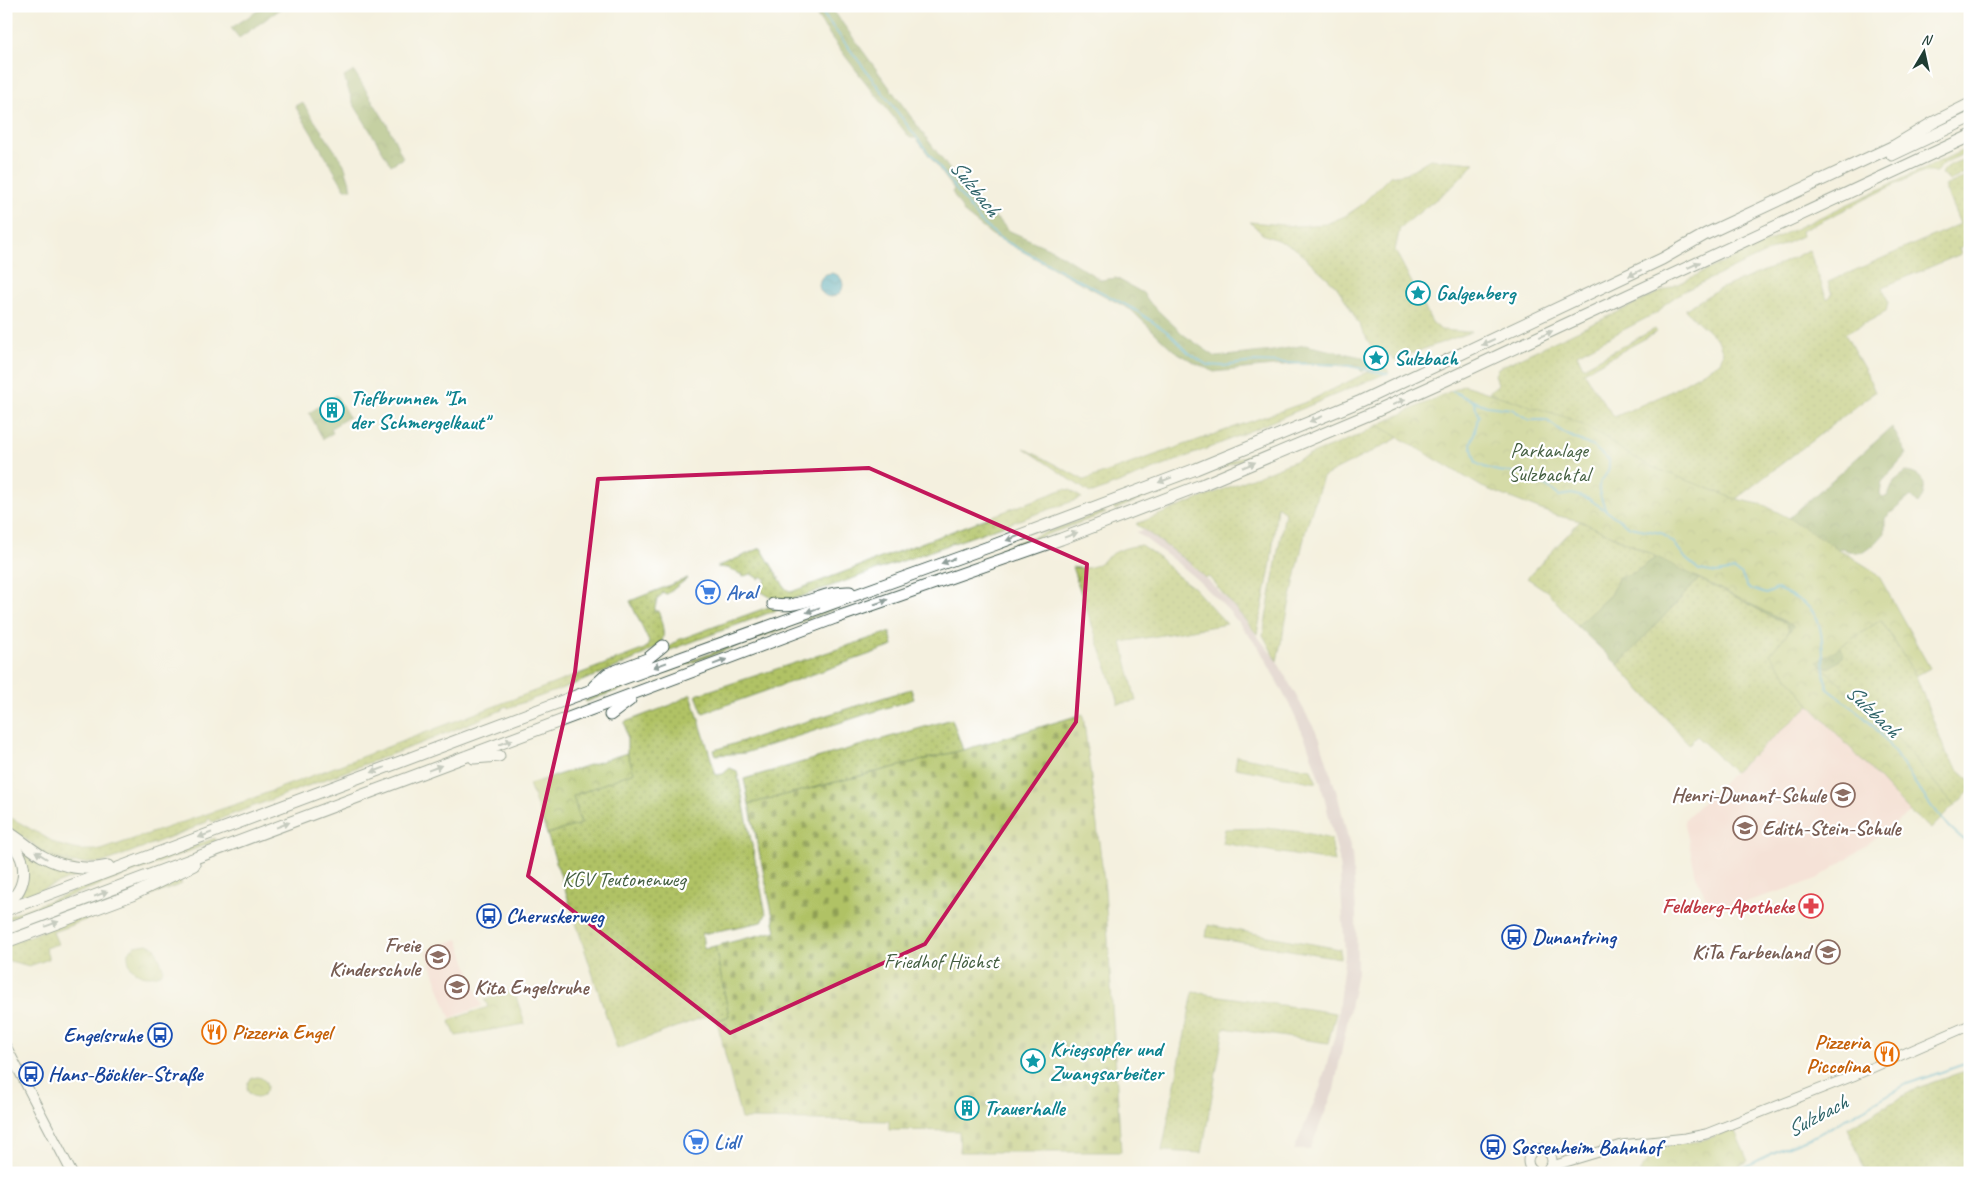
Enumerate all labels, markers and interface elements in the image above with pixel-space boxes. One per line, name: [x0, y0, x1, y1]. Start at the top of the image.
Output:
north arrow: [1898, 28, 1948, 78]
text: N: [1920, 31, 1934, 49]
water label: Sulzbach: [944, 154, 1008, 224]
one-way arrow: [1687, 261, 1701, 269]
one-way arrow: [1628, 269, 1642, 277]
place icon: Galgenberg: [1405, 280, 1431, 306]
place label: Galgenberg: [1436, 280, 1518, 306]
one-way arrow: [1539, 329, 1553, 337]
one-way arrow: [1481, 338, 1495, 346]
place icon: Sulzbach: [1363, 345, 1389, 371]
place label: Sulzbach: [1394, 345, 1459, 371]
place label: Tiefbrunnen "In der Schmergelkaut": [350, 385, 494, 435]
building icon: Tiefbrunnen "In der Schmergelkaut": [319, 397, 345, 423]
one-way arrow: [1392, 397, 1406, 405]
one-way arrow: [1308, 416, 1323, 424]
park label: Parkanlage Sulzbachtal: [1508, 437, 1593, 487]
one-way arrow: [1242, 461, 1257, 469]
one-way arrow: [1157, 476, 1172, 484]
one-way arrow: [1064, 531, 1079, 539]
one-way arrow: [1005, 534, 1020, 542]
one-way arrow: [940, 558, 955, 565]
supermarket icon: Aral: [695, 579, 721, 605]
place label: Aral: [726, 579, 761, 605]
one-way arrow: [874, 598, 889, 605]
one-way arrow: [806, 607, 821, 614]
one-way arrow: [713, 658, 728, 666]
one-way arrow: [653, 662, 668, 669]
water label: Sulzbach: [1840, 678, 1908, 745]
one-way arrow: [499, 738, 514, 746]
one-way arrow: [428, 764, 443, 771]
one-way arrow: [371, 766, 385, 774]
place label: Henri-Dunant-Schule: [1671, 782, 1828, 808]
school or university icon: Henri-Dunant-Schule: [1830, 782, 1856, 808]
school or university icon: Edith-Stein-Schule: [1732, 815, 1758, 841]
place label: Edith-Stein-Schule: [1762, 815, 1903, 841]
one-way arrow: [276, 821, 291, 829]
one-way arrow: [197, 831, 212, 839]
one-way arrow: [34, 850, 48, 859]
park label: KGV Teutonenweg: [562, 866, 687, 892]
one-way arrow: [94, 890, 109, 898]
place label: Feldberg-Apotheke: [1662, 893, 1796, 919]
pharmacy icon: Feldberg-Apotheke: [1798, 893, 1824, 919]
bus stop icon: Cheruskerweg: [476, 903, 502, 929]
place label: Cheruskerweg: [506, 903, 605, 929]
one-way arrow: [45, 920, 59, 928]
bus stop icon: Dunantring: [1501, 924, 1527, 950]
place label: Dunantring: [1532, 924, 1618, 950]
place label: Freie Kinderschule: [329, 932, 422, 982]
place label: KiTa Farbenland: [1692, 939, 1814, 965]
school or university icon: KiTa Farbenland: [1815, 939, 1841, 965]
school or university icon: Freie Kinderschule: [425, 944, 451, 970]
park label: Friedhof Höchst: [884, 948, 1000, 974]
school or university icon: Kita Engelsruhe: [444, 974, 470, 1000]
place label: Kita Engelsruhe: [474, 974, 590, 1000]
restaurant icon: Pizzeria Engel: [201, 1019, 227, 1045]
place label: Pizzeria Engel: [232, 1019, 336, 1045]
place label: Engelsruhe: [63, 1022, 144, 1048]
bus stop icon: Engelsruhe: [147, 1022, 173, 1048]
place label: Pizzeria Piccolina: [1806, 1029, 1872, 1079]
place label: Kriegsopfer und Zwangsarbeiter: [1050, 1036, 1166, 1086]
restaurant icon: Pizzeria Piccolina: [1874, 1041, 1900, 1067]
place icon: Kriegsopfer und Zwangsarbeiter: [1020, 1048, 1046, 1074]
bus stop icon: Hans-Böckler-Straße: [18, 1061, 44, 1087]
place label: Hans-Böckler-Straße: [48, 1061, 204, 1087]
water label: Sulzbach: [1782, 1087, 1854, 1144]
building icon: Trauerhalle: [954, 1095, 980, 1121]
place label: Trauerhalle: [984, 1095, 1067, 1121]
supermarket icon: Lidl: [683, 1129, 709, 1155]
place label: Lidl: [714, 1129, 744, 1155]
bus stop icon: Sossenheim Bahnhof: [1480, 1134, 1506, 1160]
place label: Sossenheim Bahnhof: [1510, 1134, 1666, 1160]

